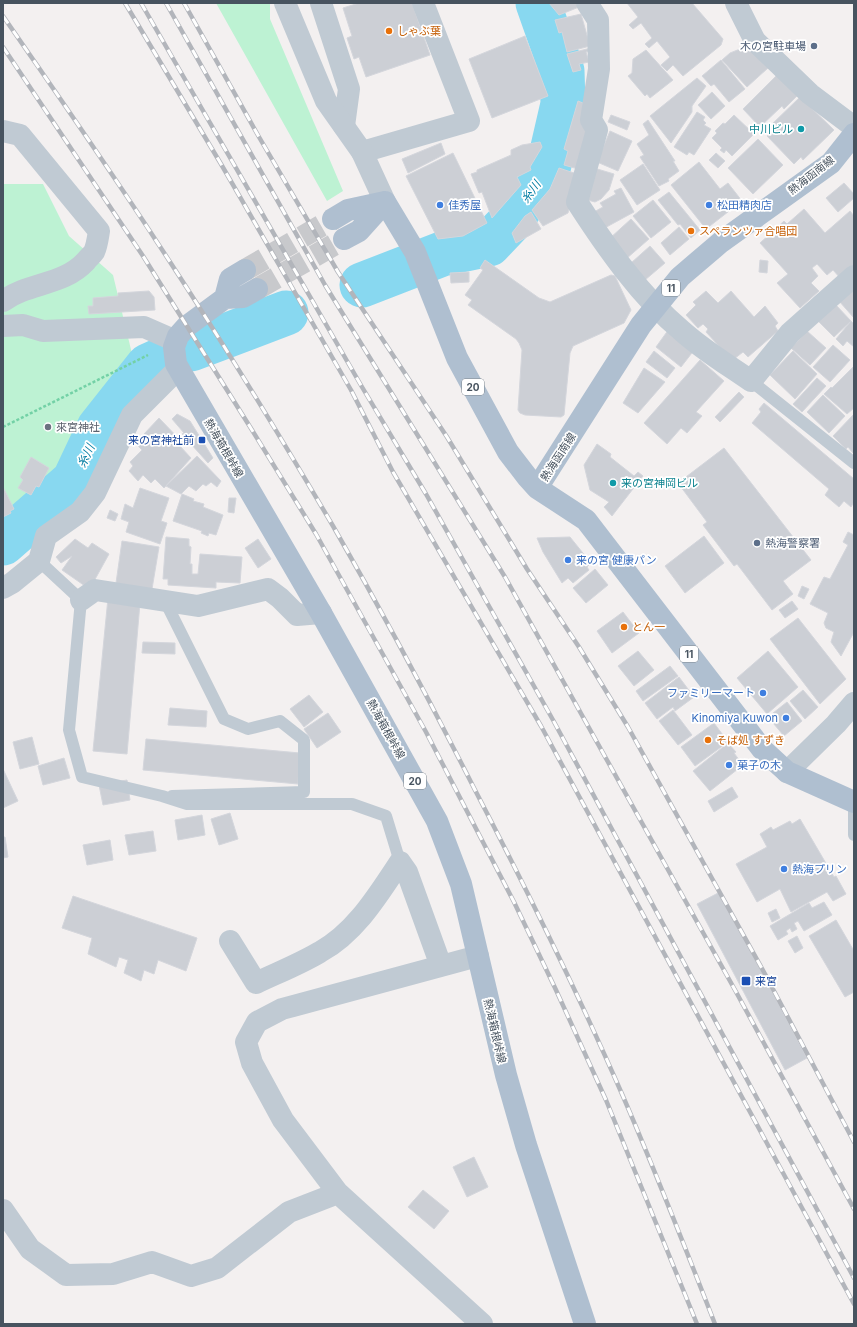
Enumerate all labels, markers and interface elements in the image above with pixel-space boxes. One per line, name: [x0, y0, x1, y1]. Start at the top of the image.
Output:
place label: しゃぶ葉: [397, 24, 441, 38]
marker: しゃぶ葉: [384, 26, 394, 36]
place label: 木の宮駐車場: [740, 39, 806, 53]
marker: 木の宮駐車場: [809, 41, 819, 51]
place label: 中川ビル: [749, 122, 793, 136]
marker: 中川ビル: [796, 124, 806, 134]
street label: 熱海函南線: [785, 153, 837, 197]
water label: 糸川: [517, 176, 545, 206]
place label: 佳秀屋: [448, 198, 481, 212]
place label: 松田精肉店: [717, 198, 772, 212]
marker: 佳秀屋: [435, 200, 445, 210]
marker: 松田精肉店: [704, 200, 714, 210]
place label: スペランツァ合唱団: [699, 224, 797, 238]
marker: スペランツァ合唱団: [686, 226, 696, 236]
road number: 11: [662, 280, 680, 296]
road number: 20: [462, 379, 484, 395]
street label: 熱海箱根峠線: [201, 416, 247, 480]
place label: 來宮神社: [56, 420, 100, 434]
marker: 來宮神社: [43, 422, 53, 432]
street label: 熱海函南線: [537, 430, 579, 484]
place label: 来の宮神社前: [128, 433, 194, 447]
marker: 来の宮神社前: [197, 435, 207, 445]
water label: 糸川: [74, 440, 98, 470]
place label: 来の宮神岡ビル: [621, 476, 698, 490]
marker: 来の宮神岡ビル: [608, 478, 618, 488]
place label: 熱海警察署: [765, 536, 820, 550]
marker: 熱海警察署: [752, 538, 762, 548]
place label: 来の宮 健康パン: [576, 553, 657, 567]
marker: 来の宮 健康パン: [563, 555, 573, 565]
place label: とん一: [632, 620, 665, 634]
marker: とん一: [619, 622, 629, 632]
road number: 11: [680, 646, 698, 662]
place label: ファミリーマート: [667, 686, 755, 700]
marker: ファミリーマート: [758, 688, 768, 698]
street label: 熱海箱根峠線: [364, 697, 408, 761]
place label: Kinomiya Kuwon: [692, 711, 778, 725]
marker: Kinomiya Kuwon: [781, 713, 791, 723]
place label: そば処 すずき: [716, 733, 785, 747]
marker: そば処 すずき: [703, 735, 713, 745]
place label: 菓子の木: [737, 758, 781, 772]
marker: 菓子の木: [724, 760, 734, 770]
road number: 20: [404, 773, 426, 789]
place label: 熱海プリン: [792, 862, 847, 876]
marker: 熱海プリン: [779, 864, 789, 874]
place label: 来宮: [755, 974, 777, 988]
marker: 来宮: [740, 975, 752, 987]
street label: 熱海箱根峠線: [481, 997, 509, 1065]

